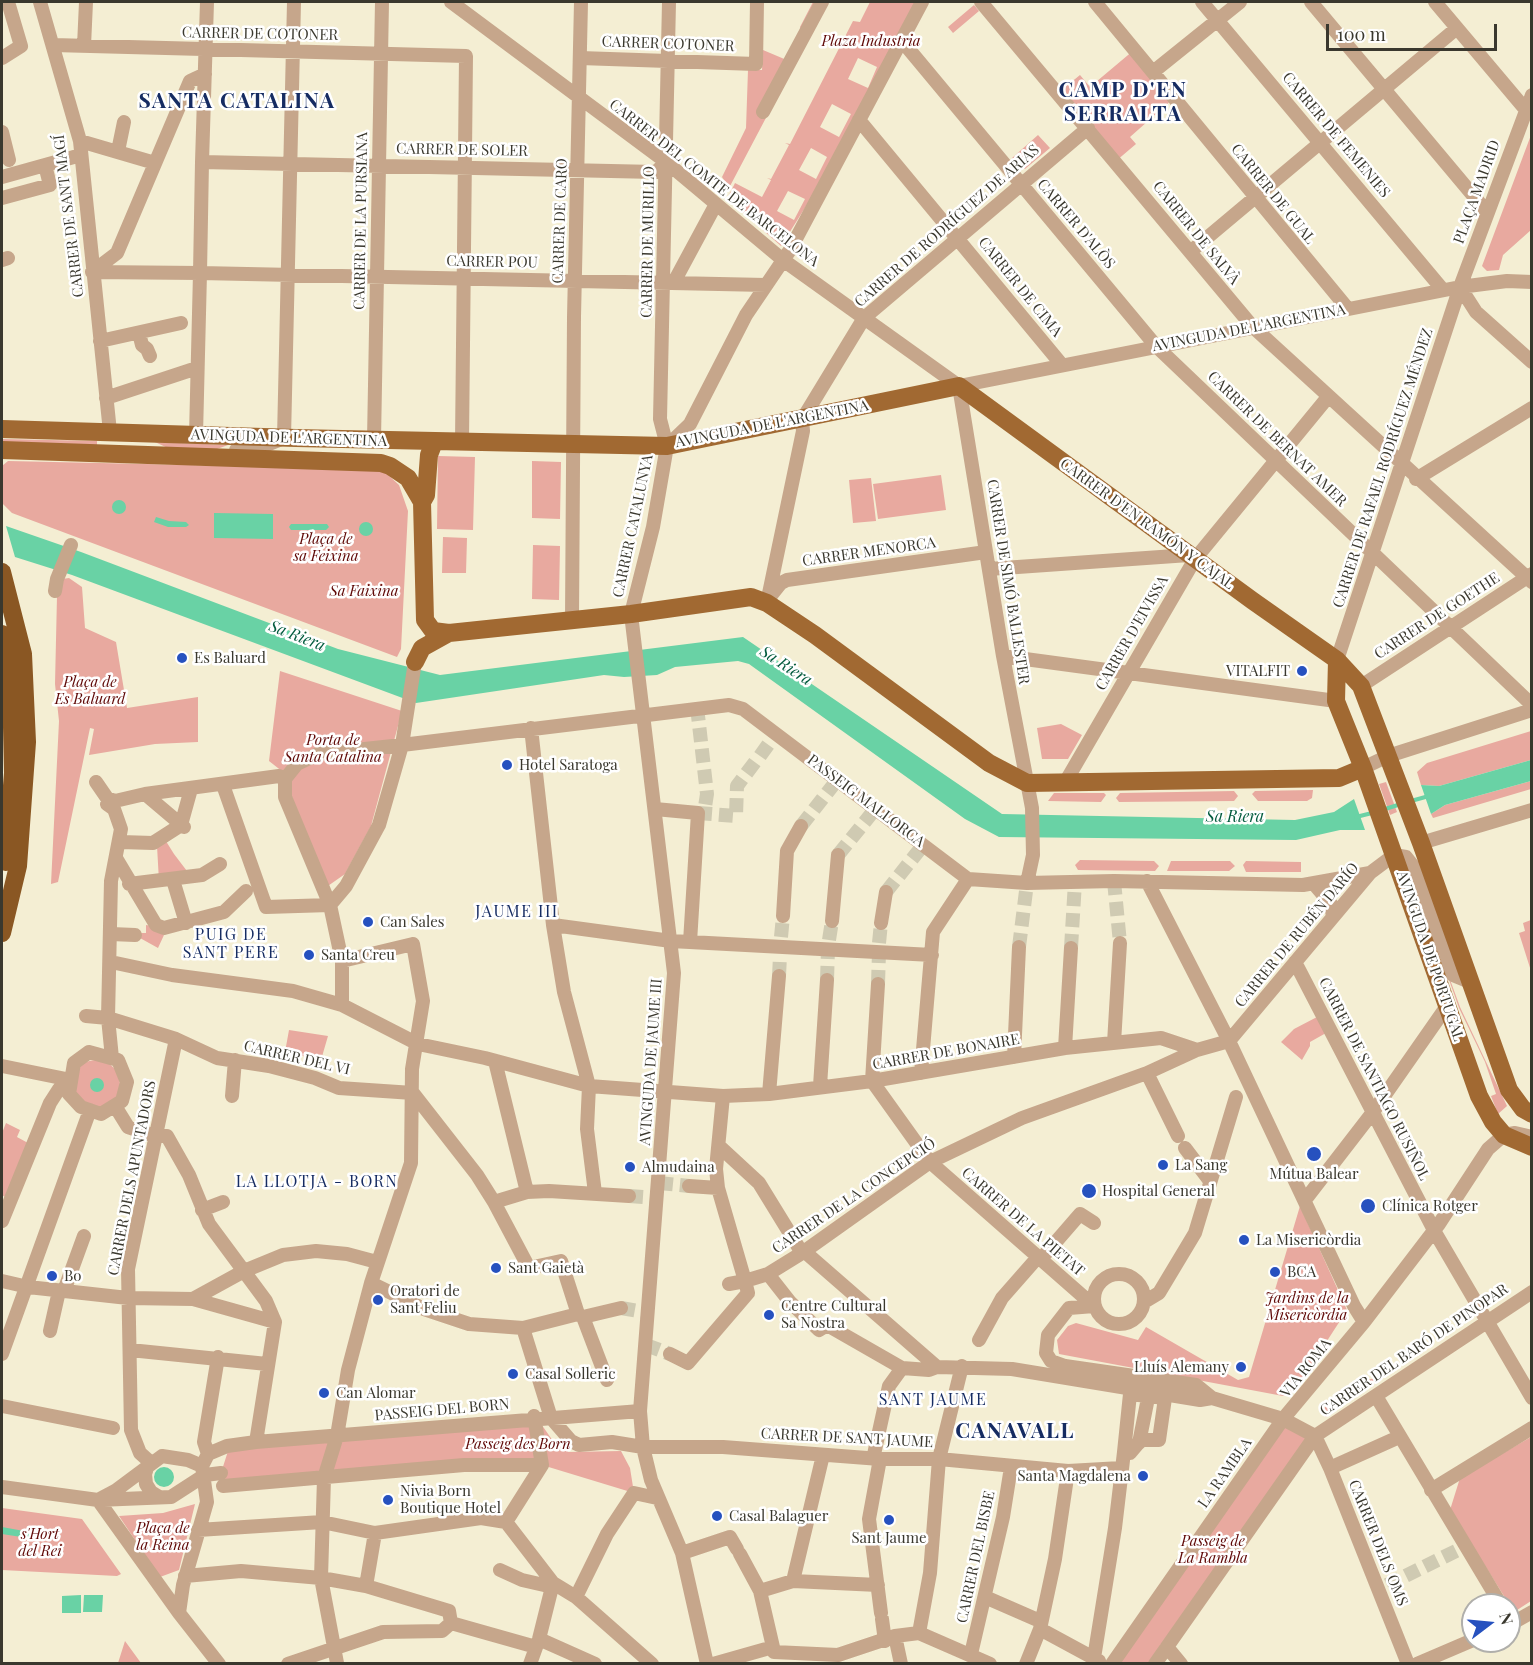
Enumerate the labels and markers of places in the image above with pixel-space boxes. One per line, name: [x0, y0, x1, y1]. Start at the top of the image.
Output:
place label: Es Baluard: [194, 649, 266, 667]
marker: Es Baluard: [175, 651, 189, 665]
place label: VITALFIT: [1226, 662, 1290, 680]
marker: VITALFIT: [1295, 664, 1309, 678]
place label: Hotel Saratoga: [519, 756, 618, 774]
marker: Hotel Saratoga: [500, 758, 514, 772]
place label: Can Sales: [380, 913, 444, 931]
marker: Can Sales: [361, 915, 375, 929]
place label: Santa Creu: [321, 946, 395, 964]
marker: Santa Creu: [302, 948, 316, 962]
marker: Mútua Balear: [1305, 1145, 1323, 1163]
place label: La Sang: [1175, 1156, 1227, 1174]
place label: Almudaina: [642, 1158, 715, 1176]
marker: La Sang: [1156, 1158, 1170, 1172]
marker: Almudaina: [623, 1160, 637, 1174]
place label: Mútua Balear: [1269, 1165, 1359, 1183]
marker: Hospital General: [1080, 1182, 1098, 1200]
place label: Hospital General: [1102, 1182, 1215, 1200]
marker: Clínica Rotger: [1359, 1197, 1377, 1215]
place label: Clínica Rotger: [1382, 1197, 1478, 1215]
place label: La Misericòrdia: [1256, 1231, 1361, 1249]
marker: La Misericòrdia: [1237, 1233, 1251, 1247]
place label: Sant Gaietà: [508, 1259, 584, 1277]
marker: Sant Gaietà: [489, 1261, 503, 1275]
place label: BCA: [1287, 1263, 1316, 1281]
marker: BCA: [1268, 1265, 1282, 1279]
place label: Bo: [64, 1267, 82, 1285]
marker: Bo: [45, 1269, 59, 1283]
place label: Oratori de Sant Feliu: [390, 1282, 460, 1317]
marker: Oratori de Sant Feliu: [371, 1293, 385, 1307]
place label: Centre Cultural Sa Nostra: [781, 1297, 887, 1332]
marker: Centre Cultural Sa Nostra: [762, 1308, 776, 1322]
place label: Lluís Alemany: [1134, 1358, 1229, 1376]
marker: Lluís Alemany: [1234, 1360, 1248, 1374]
place label: Casal Solleric: [525, 1365, 616, 1383]
marker: Casal Solleric: [506, 1367, 520, 1381]
place label: Can Alomar: [336, 1384, 416, 1402]
marker: Can Alomar: [317, 1386, 331, 1400]
place label: Santa Magdalena: [1017, 1467, 1131, 1485]
marker: Santa Magdalena: [1136, 1469, 1150, 1483]
place label: Nivia Born Boutique Hotel: [400, 1482, 501, 1517]
marker: Nivia Born Boutique Hotel: [381, 1493, 395, 1507]
place label: Casal Balaguer: [729, 1507, 828, 1525]
marker: Casal Balaguer: [710, 1509, 724, 1523]
marker: Sant Jaume: [882, 1513, 896, 1527]
place label: Sant Jaume: [851, 1529, 927, 1547]

